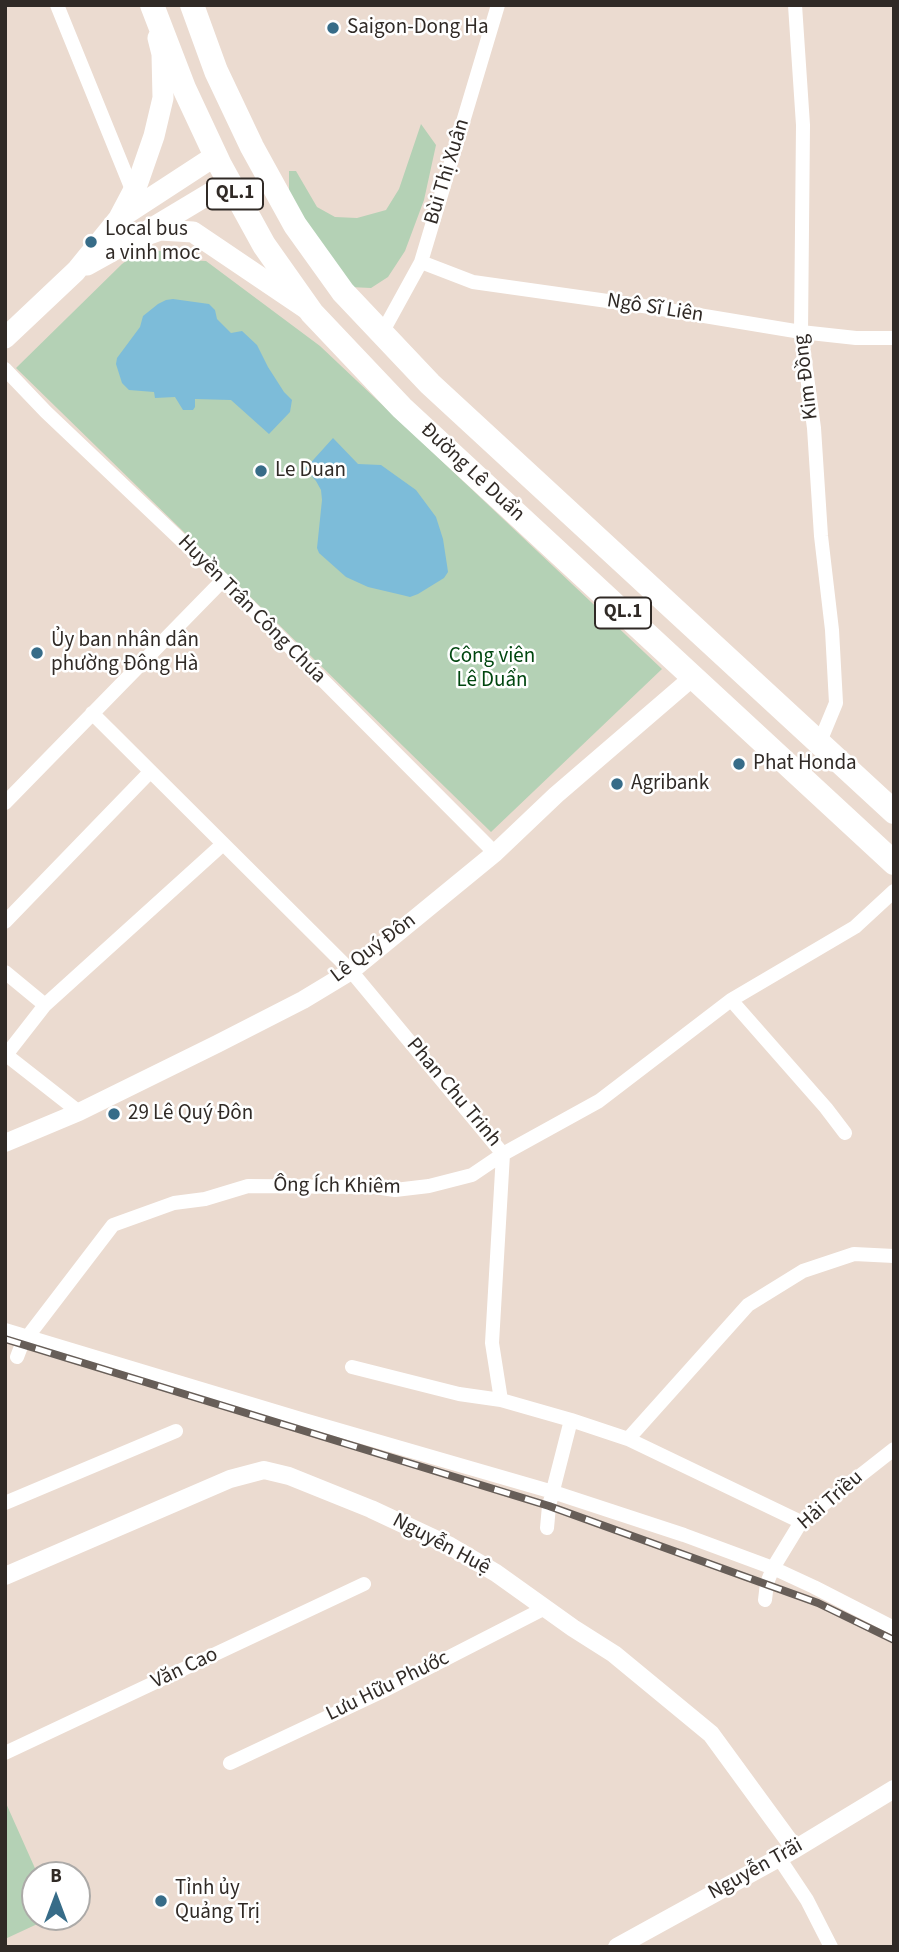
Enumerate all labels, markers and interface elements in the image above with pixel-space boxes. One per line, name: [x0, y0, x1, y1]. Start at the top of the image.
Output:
place label: Saigon-Dong Ha: [347, 15, 489, 41]
marker: Saigon-Dong Ha: [325, 20, 341, 36]
street label: Bùi Thị Xuân: [420, 116, 476, 228]
road number: QL.1: [207, 178, 263, 210]
place label: Local bus a vinh moc: [105, 217, 200, 267]
marker: Local bus a vinh moc: [83, 234, 99, 250]
street label: Ngô Sĩ Liên: [605, 289, 705, 329]
street label: Kim Đồng: [789, 333, 825, 421]
street label: Đường Lê Duẩn: [415, 418, 529, 528]
place label: Le Duan: [275, 458, 346, 484]
marker: Le Duan: [253, 463, 269, 479]
street label: Huyền Trân Công Chúa: [172, 531, 330, 689]
road number: QL.1: [595, 598, 651, 628]
place label: Ủy ban nhân dân phường Đông Hà: [51, 628, 199, 678]
park label: Công viên Lê Duẩn: [449, 644, 535, 694]
marker: Ủy ban nhân dân phường Đông Hà: [29, 645, 45, 661]
place label: Phat Honda: [753, 751, 857, 777]
marker: Phat Honda: [731, 756, 747, 772]
place label: Agribank: [631, 771, 709, 797]
marker: Agribank: [609, 776, 625, 792]
street label: Lê Quý Đôn: [326, 909, 422, 989]
street label: Phan Chu Trinh: [400, 1033, 506, 1153]
place label: 29 Lê Quý Đôn: [128, 1101, 253, 1127]
marker: 29 Lê Quý Đôn: [106, 1106, 122, 1122]
street label: Ông Ích Khiêm: [273, 1173, 401, 1201]
street label: Hải Triều: [793, 1466, 869, 1536]
street label: Nguyễn Huệ: [388, 1509, 494, 1581]
street label: Văn Cao: [148, 1643, 222, 1695]
street label: Lưu Hữu Phước: [322, 1646, 454, 1728]
street label: Nguyễn Trãi: [704, 1834, 808, 1906]
north arrow: [21, 1861, 91, 1931]
text: B: [50, 1863, 62, 1890]
place label: Tỉnh ủy Quảng Trị: [175, 1876, 260, 1926]
marker: Tỉnh ủy Quảng Trị: [153, 1893, 169, 1909]

